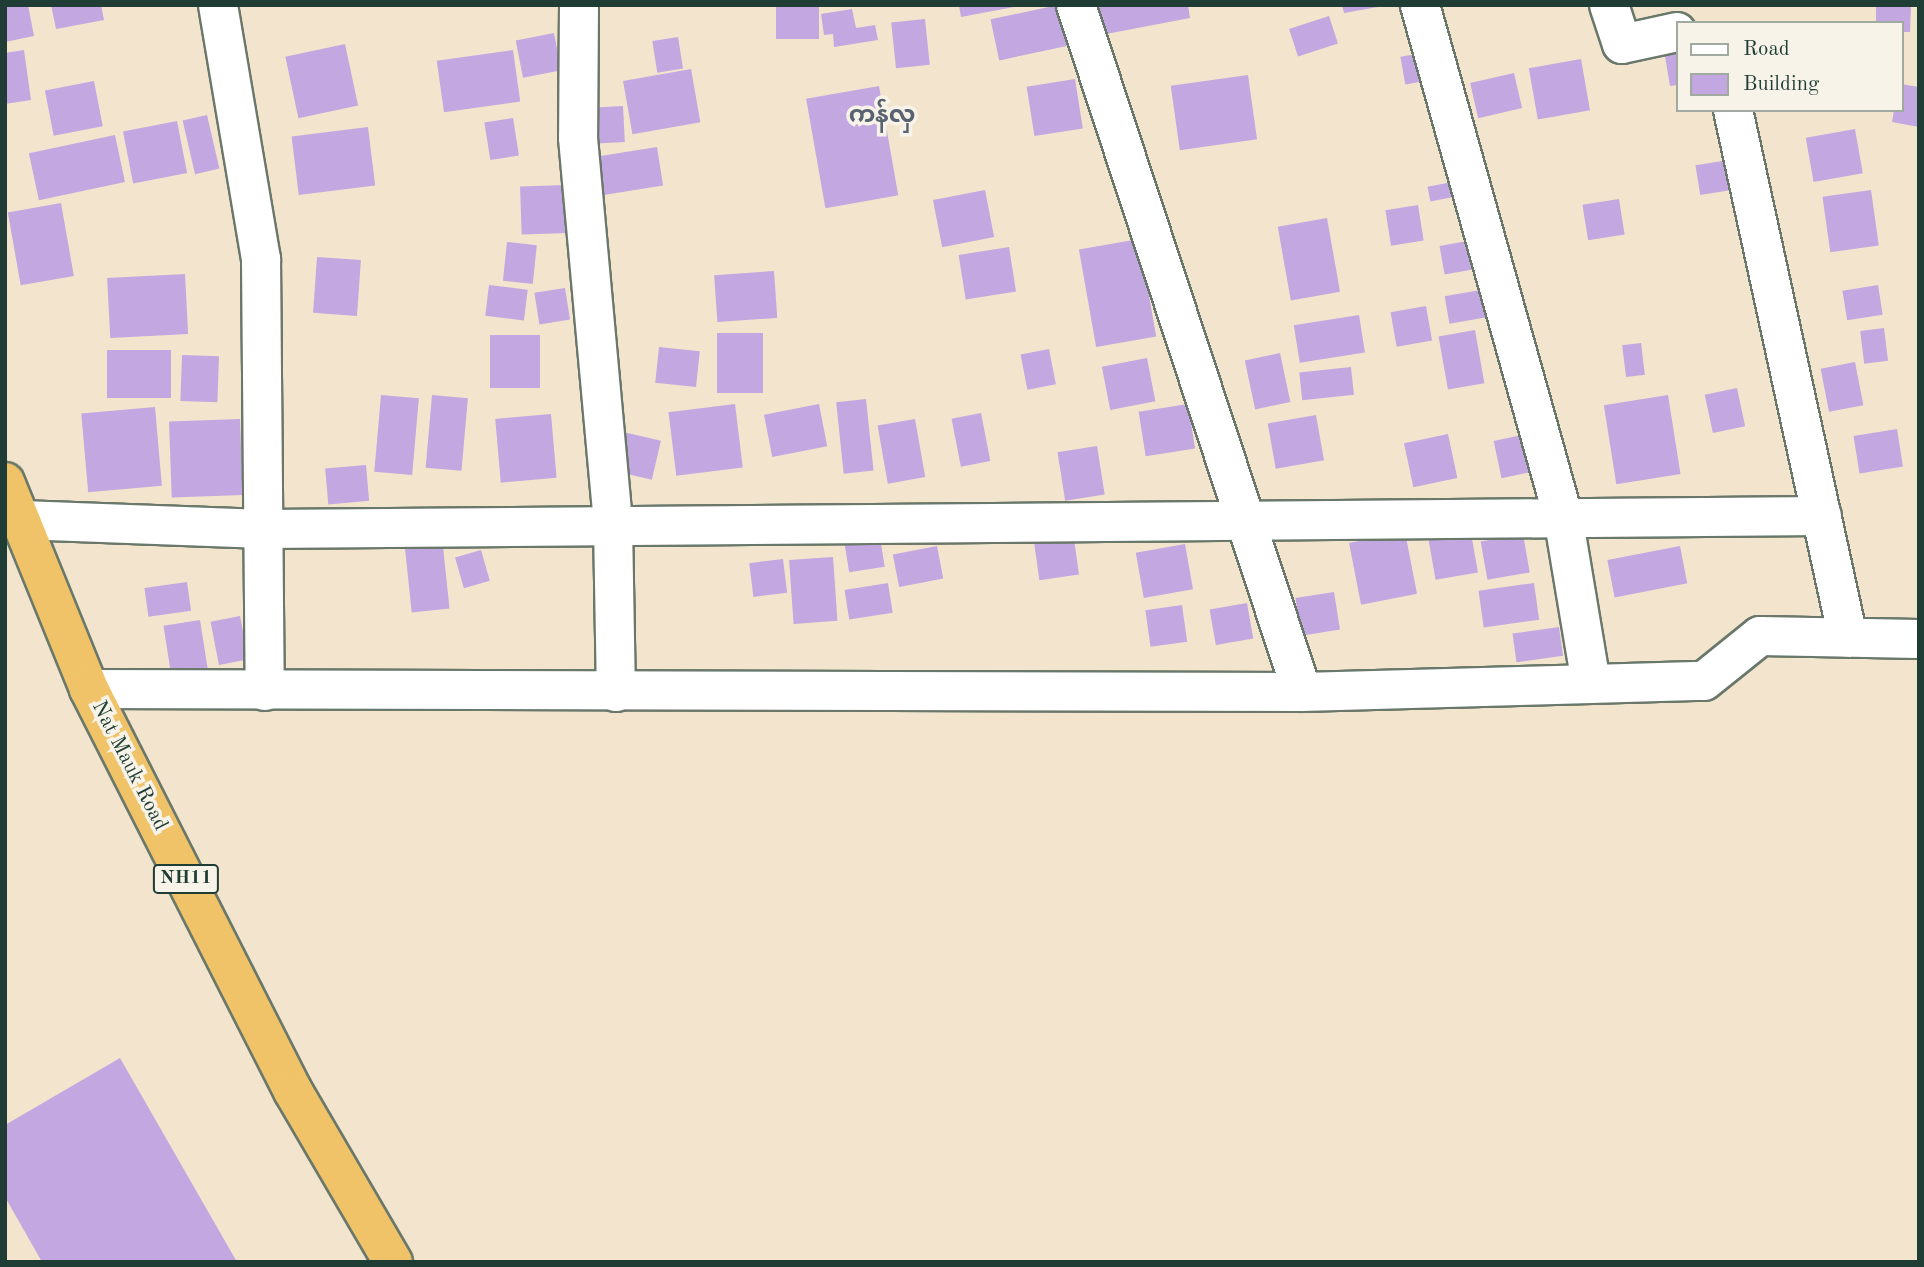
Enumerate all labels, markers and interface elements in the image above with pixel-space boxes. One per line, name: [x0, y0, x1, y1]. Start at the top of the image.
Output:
legend: [1675, 21, 1903, 112]
text: Road: [1743, 39, 1790, 60]
text: Building: [1743, 74, 1819, 95]
district label: ကန်လှ: [849, 103, 915, 131]
street label: Nat Mauk Road: [85, 697, 173, 835]
road number: NH11: [153, 864, 219, 894]

